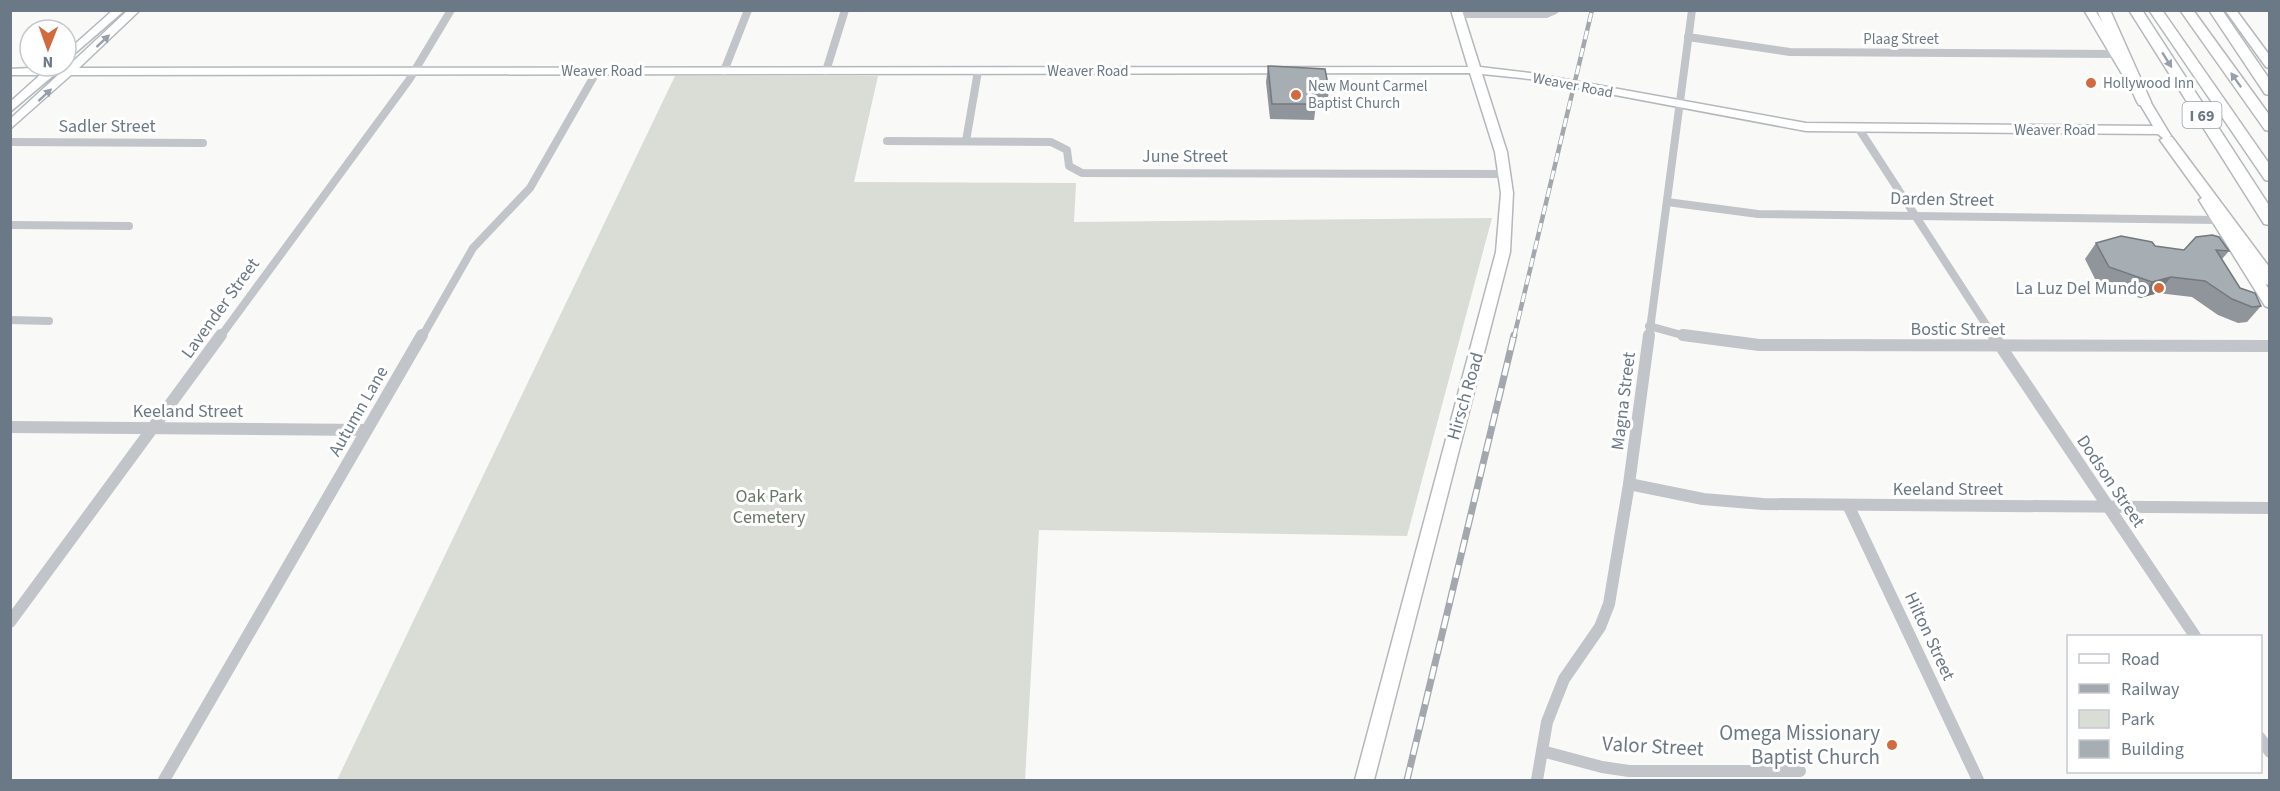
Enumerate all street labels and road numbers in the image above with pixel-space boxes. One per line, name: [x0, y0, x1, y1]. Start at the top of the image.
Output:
street label: Plaag Street: [1863, 29, 1939, 50]
street label: Weaver Road: [561, 61, 643, 82]
street label: Weaver Road: [1047, 61, 1129, 82]
street label: Weaver Road: [1531, 67, 1615, 104]
road number: I 69: [2182, 102, 2222, 128]
street label: Sadler Street: [58, 114, 156, 139]
street label: Weaver Road: [2014, 120, 2096, 141]
street label: June Street: [1142, 144, 1228, 169]
street label: Darden Street: [1890, 186, 1994, 213]
street label: Lavender Street: [175, 253, 265, 364]
street label: Bostic Street: [1911, 317, 2005, 342]
street label: Hirsch Road: [1441, 349, 1490, 443]
street label: Magna Street: [1605, 350, 1642, 452]
street label: Autumn Lane: [323, 362, 394, 461]
street label: Keeland Street: [133, 399, 243, 424]
street label: Dodson Street: [2070, 430, 2151, 532]
street label: Keeland Street: [1893, 477, 2003, 502]
street label: Hilton Street: [1898, 588, 1961, 684]
street label: Valor Street: [1601, 728, 1705, 764]

